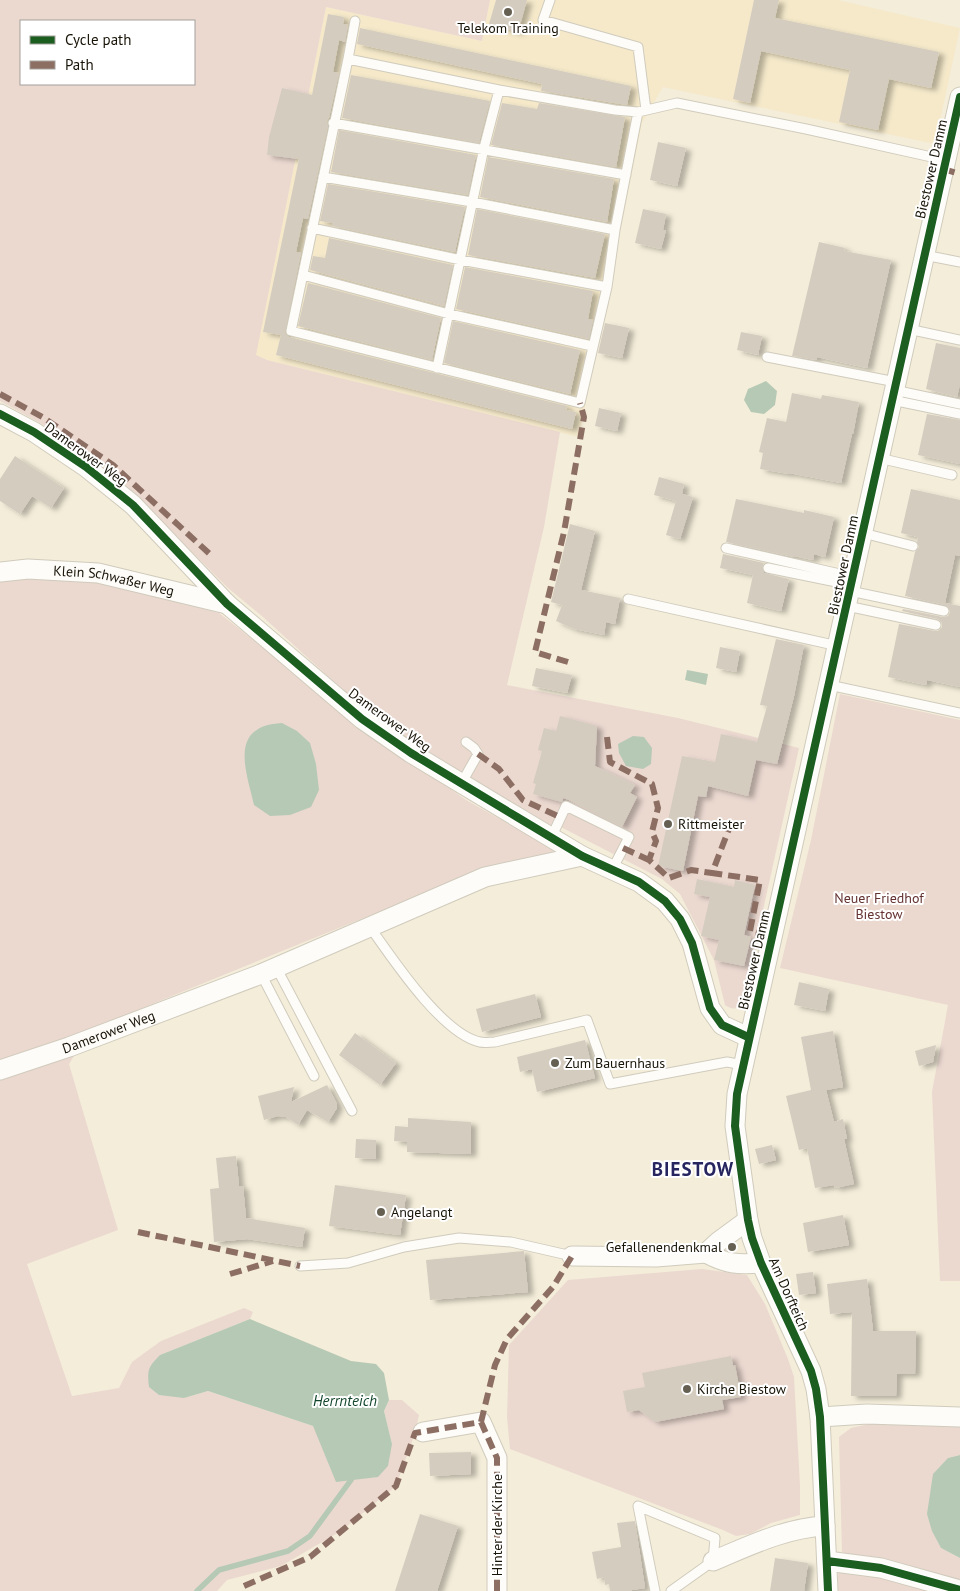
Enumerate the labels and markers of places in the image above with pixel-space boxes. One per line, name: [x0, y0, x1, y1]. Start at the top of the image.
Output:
marker: Telekom Training: [502, 6, 514, 18]
place label: Telekom Training: [457, 19, 559, 37]
place label: Rittmeister: [678, 815, 744, 833]
marker: Rittmeister: [662, 818, 674, 830]
place label: Zum Bauernhaus: [565, 1054, 665, 1072]
marker: Zum Bauernhaus: [549, 1057, 561, 1069]
place label: Angelangt: [391, 1203, 453, 1221]
marker: Angelangt: [375, 1206, 387, 1218]
place label: Gefallenendenkmal: [606, 1238, 722, 1256]
marker: Gefallenendenkmal: [726, 1241, 738, 1253]
place label: Kirche Biestow: [697, 1380, 787, 1398]
marker: Kirche Biestow: [681, 1383, 693, 1395]

